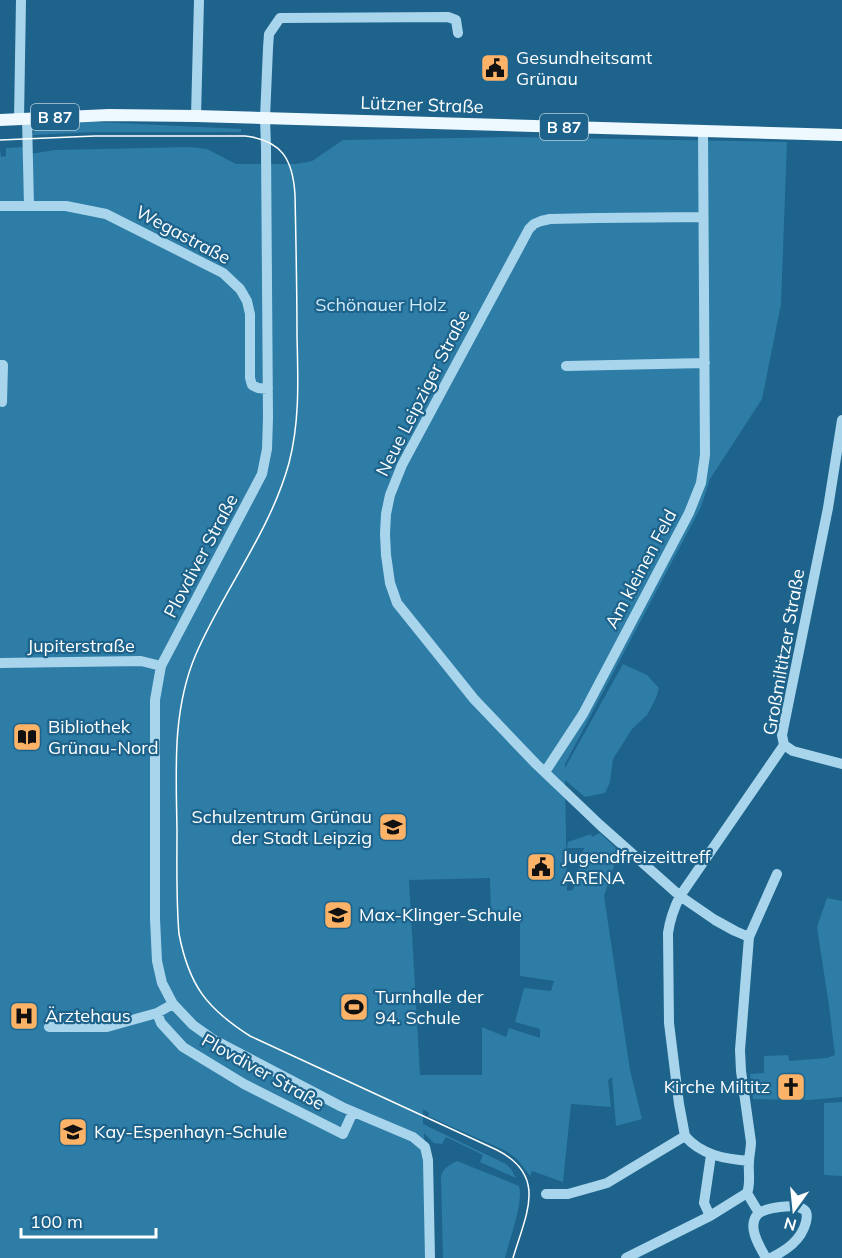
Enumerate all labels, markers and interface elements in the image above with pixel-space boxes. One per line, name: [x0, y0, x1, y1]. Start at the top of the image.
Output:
place label: Gesundheitsamt Grünau: [516, 46, 652, 90]
public building icon: Gesundheitsamt Grünau: [479, 52, 511, 84]
street label: Lützner Straße: [360, 91, 484, 118]
road number: B 87: [31, 104, 79, 130]
road number: B 87: [540, 114, 588, 140]
street label: Wegastraße: [132, 200, 235, 269]
park label: Schönauer Holz: [315, 293, 447, 316]
street label: Neue Leipziger Straße: [371, 306, 475, 480]
street label: Plovdiver Straße: [158, 490, 243, 622]
street label: Am kleinen Feld: [600, 505, 682, 632]
street label: Großmiltitzer Straße: [758, 567, 809, 737]
street label: Jupiterstraße: [27, 634, 135, 657]
place label: Bibliothek Grünau-Nord: [48, 715, 158, 759]
library icon: Bibliothek Grünau-Nord: [11, 721, 43, 753]
place label: Schulzentrum Grünau der Stadt Leipzig: [192, 805, 372, 849]
school or university icon: Schulzentrum Grünau der Stadt Leipzig: [377, 811, 409, 843]
place label: Jugendfreizeittreff ARENA: [562, 845, 711, 889]
public building icon: Jugendfreizeittreff ARENA: [525, 851, 557, 883]
school or university icon: Max-Klinger-Schule: [322, 899, 354, 931]
place label: Max-Klinger-Schule: [359, 903, 522, 926]
place label: Turnhalle der 94. Schule: [375, 985, 484, 1029]
sports icon: Turnhalle der 94. Schule: [338, 991, 370, 1023]
hospital icon: Ärztehaus: [8, 1000, 40, 1032]
place label: Ärztehaus: [45, 1004, 131, 1027]
street label: Plovdiver Straße: [198, 1028, 329, 1115]
church icon: Kirche Miltitz: [775, 1071, 807, 1103]
place label: Kirche Miltitz: [664, 1075, 770, 1098]
school or university icon: Kay-Espenhayn-Schule: [57, 1116, 89, 1148]
place label: Kay-Espenhayn-Schule: [94, 1120, 287, 1143]
north arrow: [764, 1180, 824, 1240]
scale bar: [21, 1201, 156, 1239]
text: 100 m: [30, 1210, 83, 1233]
text: N: [782, 1213, 799, 1236]

